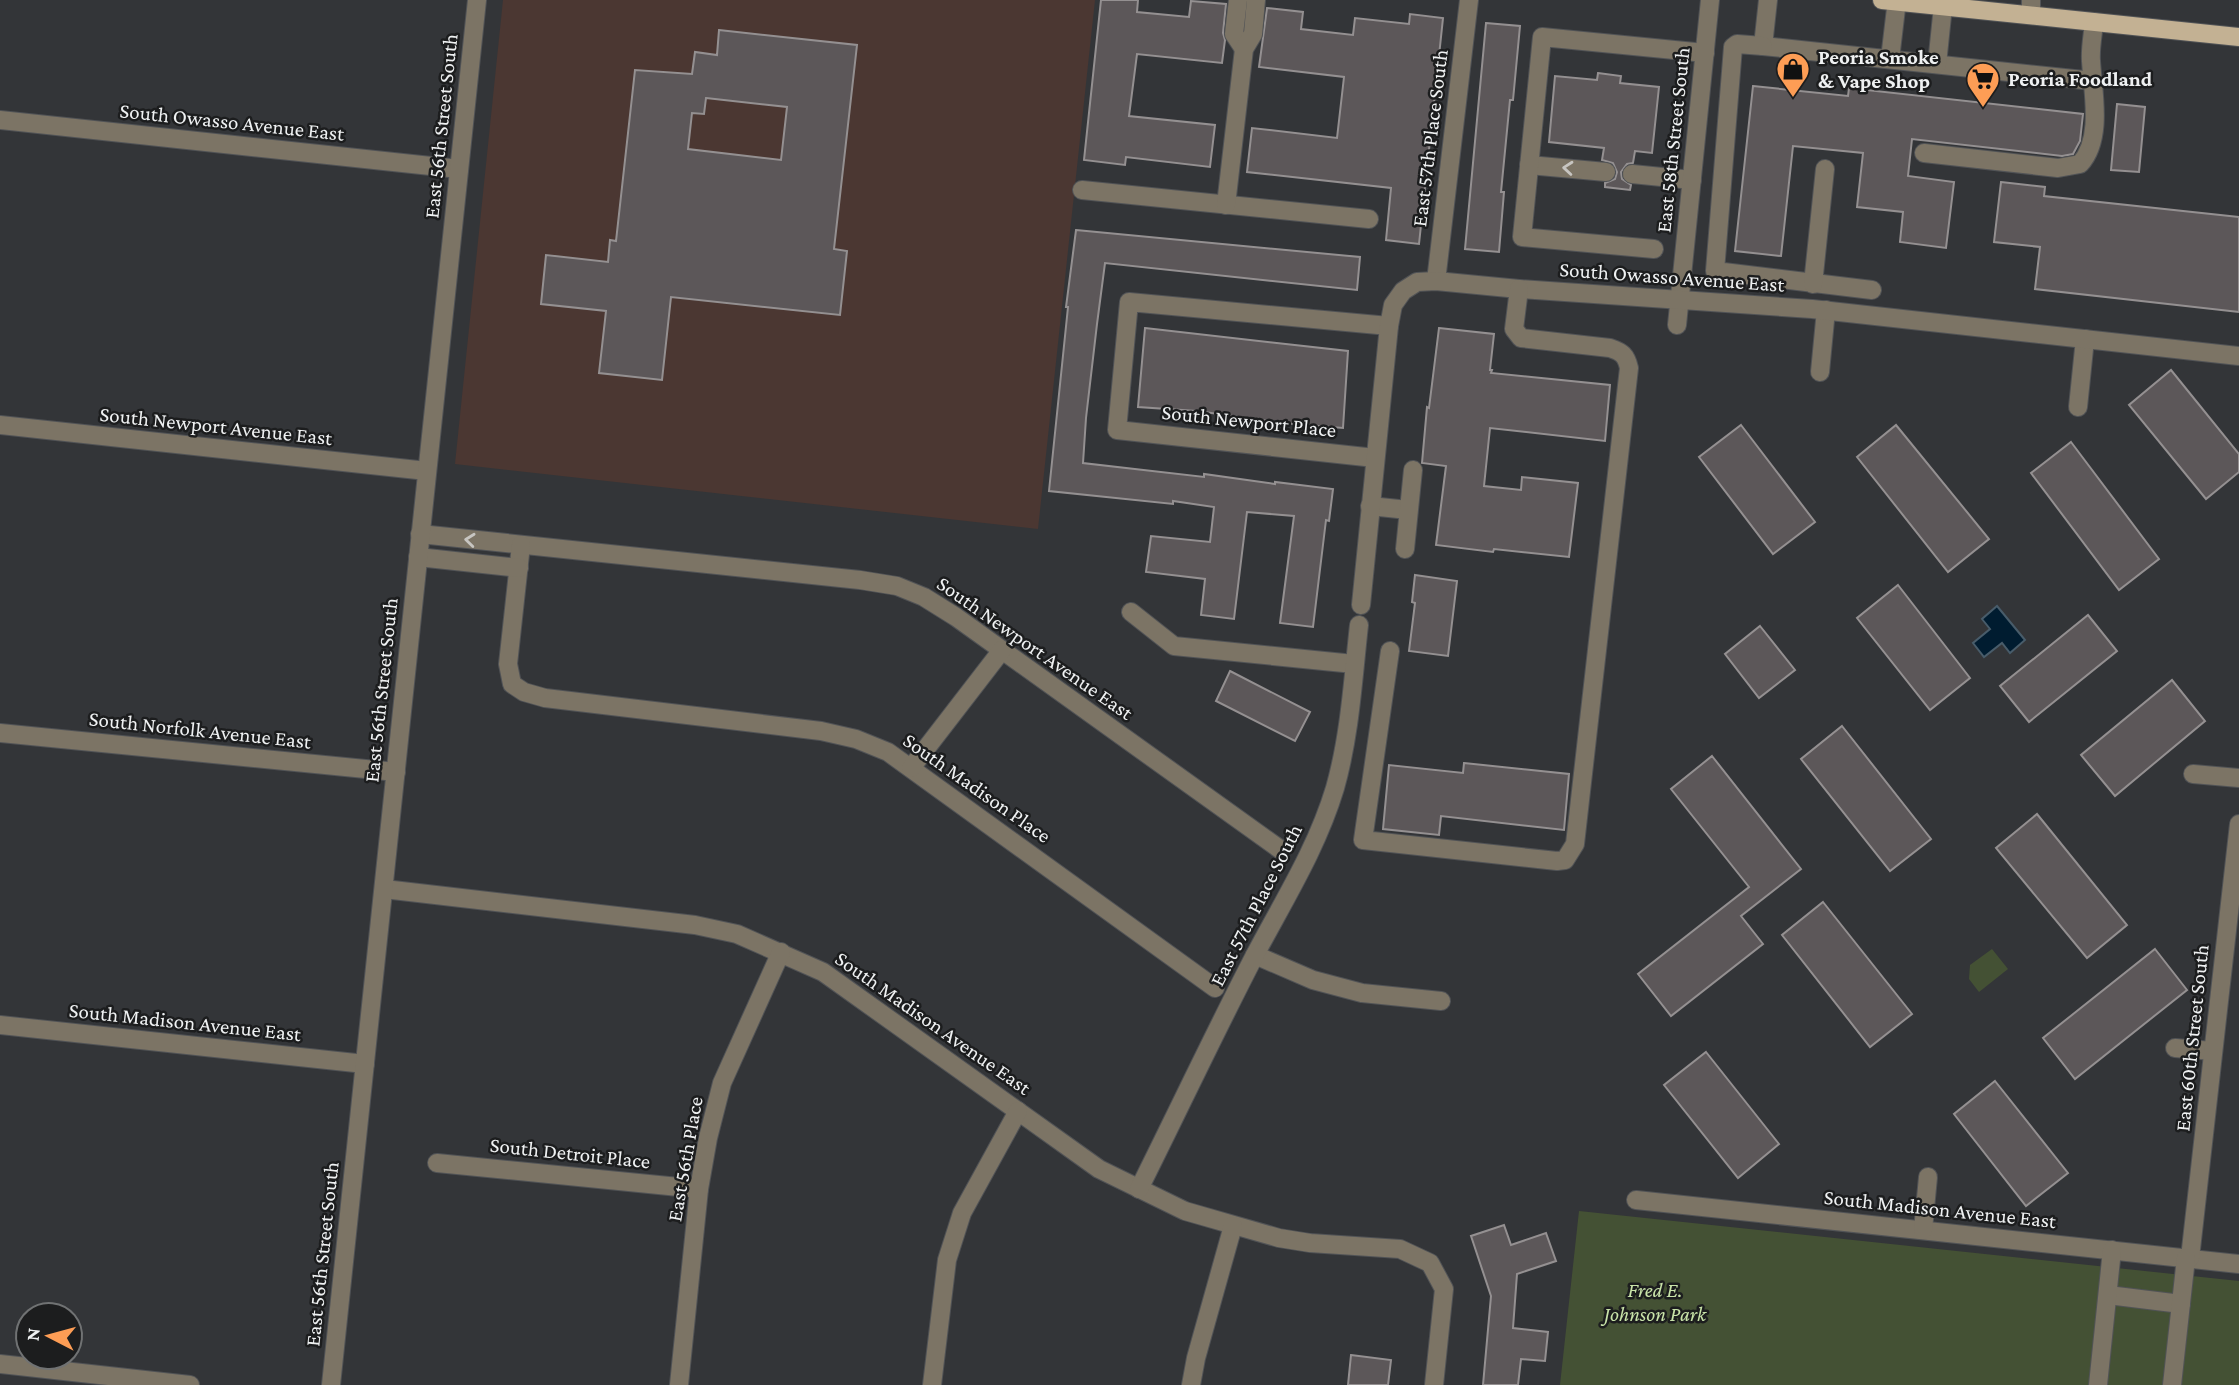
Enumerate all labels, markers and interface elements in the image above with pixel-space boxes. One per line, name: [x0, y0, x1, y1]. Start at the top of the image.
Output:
street label: East 56th Street South: [419, 32, 463, 220]
place label: Peoria Smoke & Vape Shop: [1818, 45, 1939, 93]
street label: East 58th Street South: [1651, 46, 1695, 234]
street label: East 57th Place South: [1407, 48, 1453, 228]
shop icon: Peoria Smoke & Vape Shop: [1774, 50, 1812, 99]
supermarket icon: Peoria Foodland: [1964, 60, 2002, 109]
place label: Peoria Foodland: [2008, 67, 2153, 91]
street label: South Owasso Avenue East: [119, 98, 346, 146]
one-way arrow: [1562, 161, 1574, 176]
street label: South Owasso Avenue East: [1559, 257, 1786, 297]
street label: South Newport Place: [1161, 400, 1337, 442]
street label: South Newport Avenue East: [98, 402, 335, 450]
one-way arrow: [465, 532, 476, 547]
street label: South Newport Avenue East: [932, 571, 1138, 725]
street label: East 56th Street South: [359, 596, 403, 784]
street label: South Norfolk Avenue East: [88, 706, 313, 754]
street label: South Madison Place: [899, 728, 1055, 848]
street label: East 57th Place South: [1205, 820, 1307, 990]
street label: East 60th Street South: [2170, 943, 2214, 1133]
street label: South Madison Avenue East: [831, 946, 1036, 1100]
street label: South Madison Avenue East: [68, 998, 303, 1046]
street label: East 56th Place: [662, 1095, 708, 1223]
street label: South Detroit Place: [489, 1133, 651, 1173]
street label: East 56th Street South: [300, 1160, 344, 1348]
street label: South Madison Avenue East: [1823, 1185, 2058, 1233]
park label: Fred E. Johnson Park: [1600, 1278, 1707, 1326]
north arrow: [14, 1301, 84, 1371]
text: N: [21, 1327, 44, 1342]

